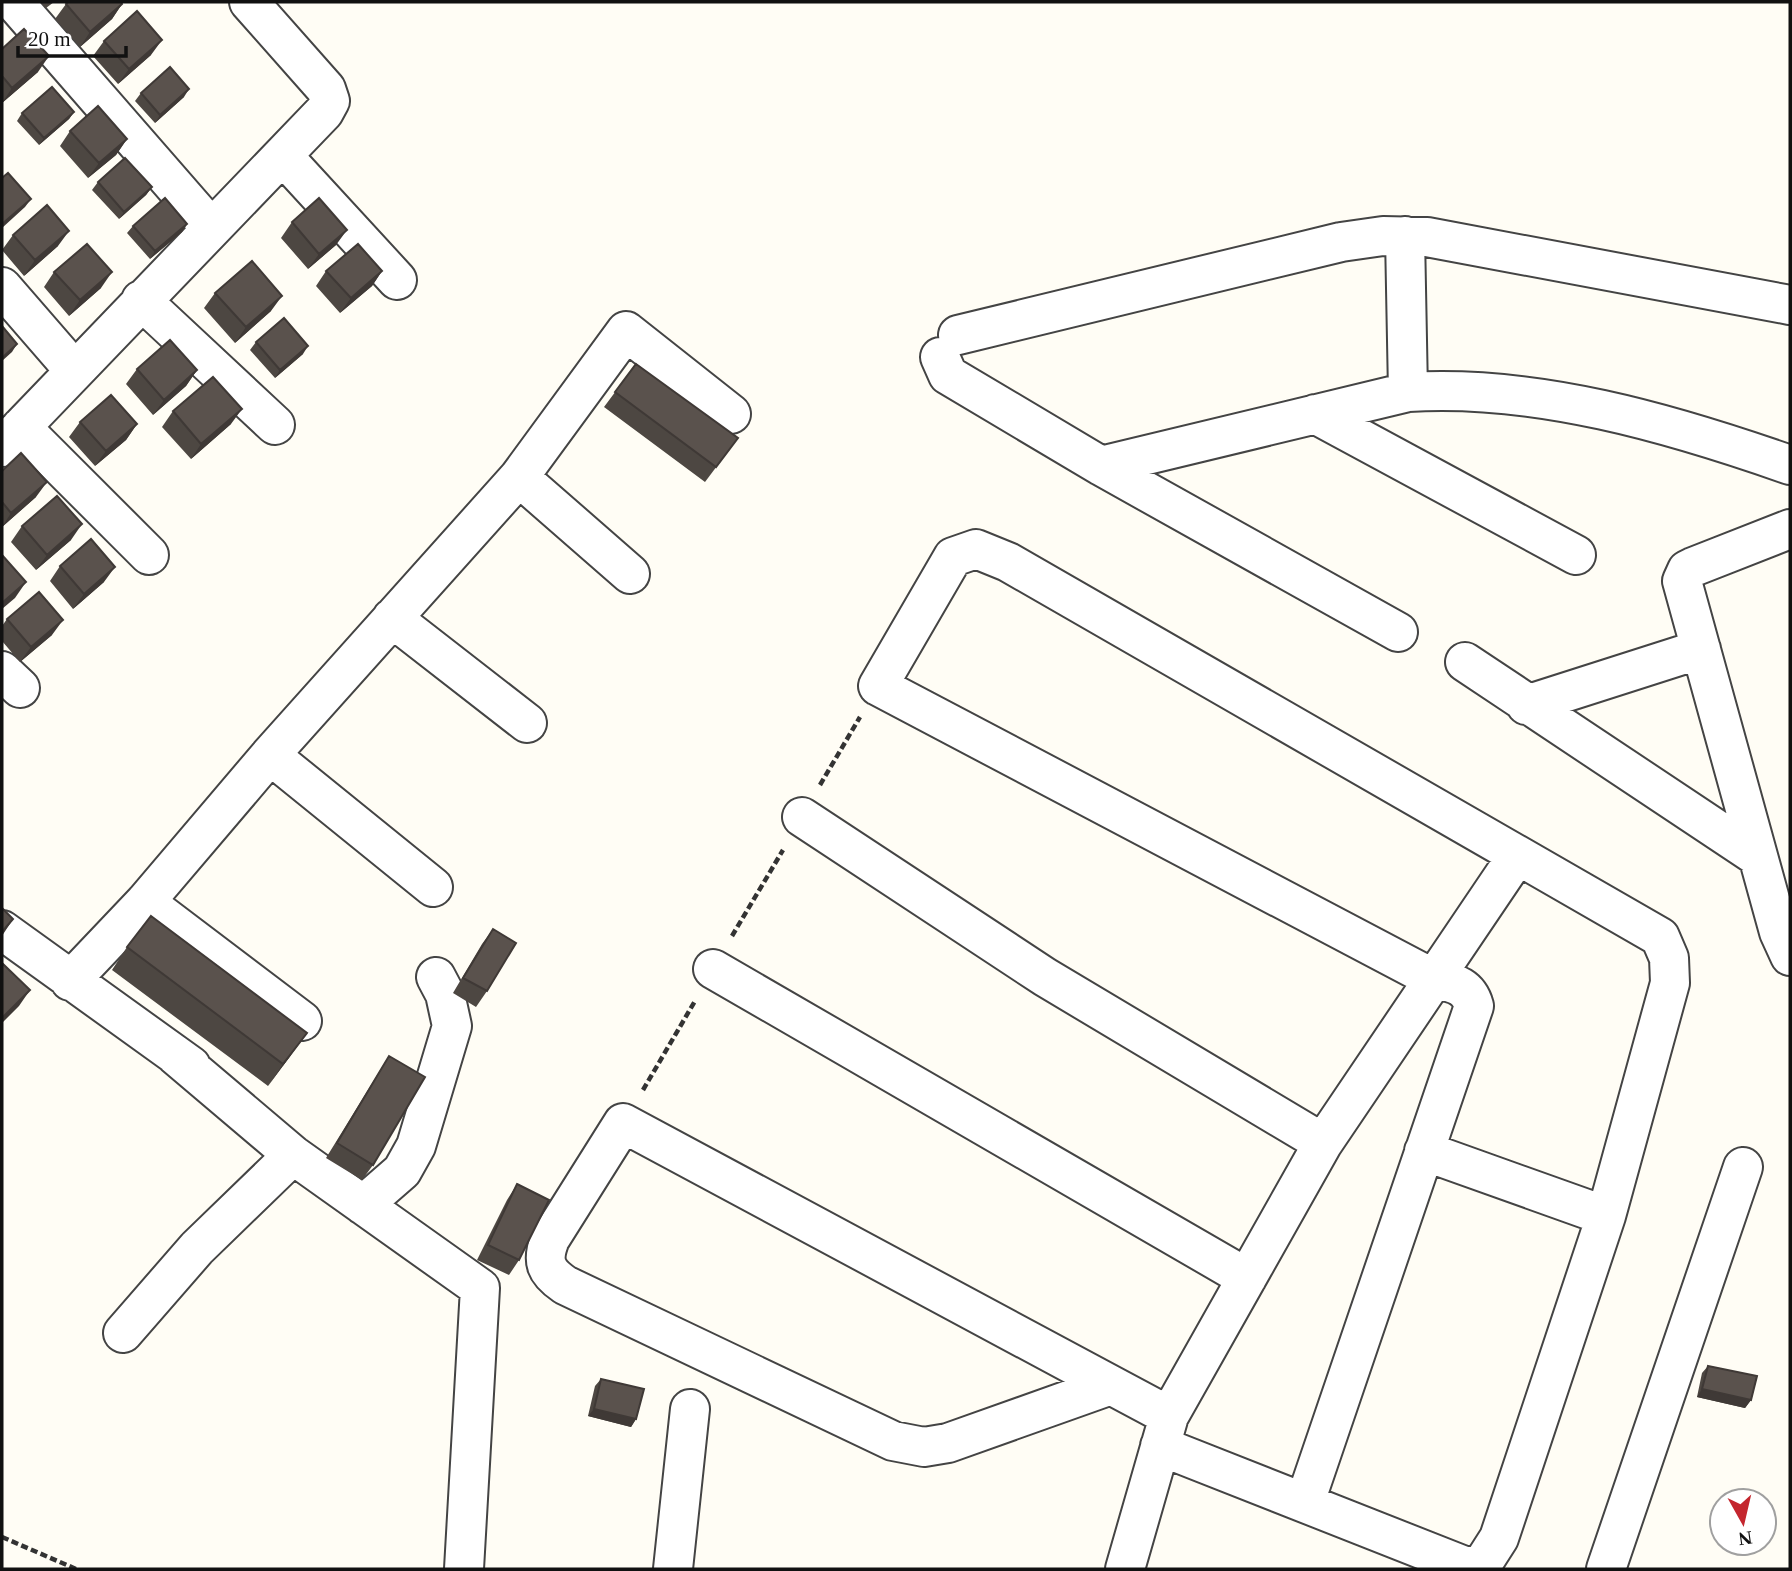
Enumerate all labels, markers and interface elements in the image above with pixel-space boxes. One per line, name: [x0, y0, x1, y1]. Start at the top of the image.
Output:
scale bar: [18, 14, 126, 58]
text: 20 m: [28, 27, 71, 51]
north arrow: [1708, 1487, 1778, 1557]
text: N: [1737, 1527, 1754, 1550]

